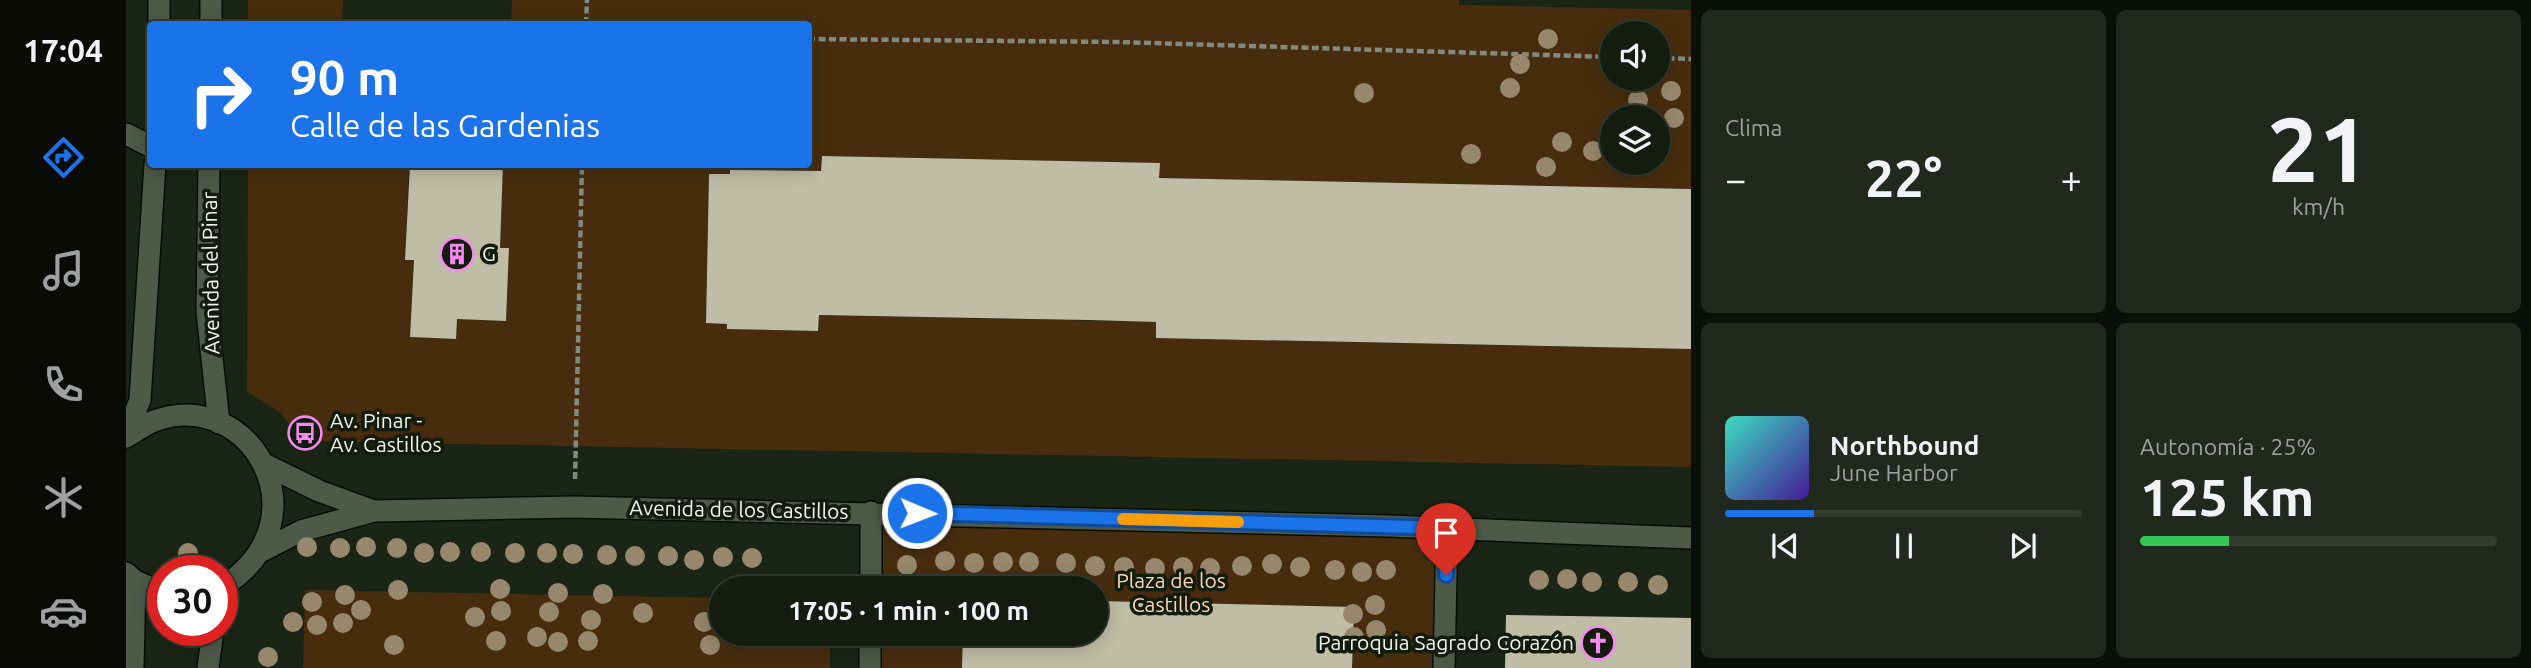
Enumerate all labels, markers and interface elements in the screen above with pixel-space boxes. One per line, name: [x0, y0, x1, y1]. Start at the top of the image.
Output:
map controls: [1600, 21, 1670, 175]
button: sound: [1600, 21, 1670, 91]
text: 17:04: [23, 32, 103, 68]
icon: right: [175, 49, 266, 140]
text: 90 m: [290, 49, 399, 104]
text: 21: [2267, 97, 2370, 199]
button: layers: [1600, 105, 1670, 175]
text: Calle de las Gardenias: [290, 107, 600, 143]
text: Clima: [1725, 115, 1782, 140]
icon: directions: [39, 133, 88, 182]
text: 22°: [1865, 149, 1942, 207]
text: −: [1725, 158, 1746, 200]
text: +: [2061, 158, 2082, 200]
street label: Avenida del Pinar: [197, 191, 223, 355]
text: km/h: [2292, 194, 2345, 219]
building icon: G: [438, 235, 476, 273]
place label: G: [482, 241, 496, 265]
icon: music: [39, 246, 88, 295]
icon: phone: [39, 360, 88, 409]
place label: Av. Pinar - Av. Castillos: [330, 408, 442, 456]
bus stop icon: Av. Pinar - Av. Castillos: [286, 414, 324, 452]
text: Northbound: [1830, 431, 1979, 460]
text: Autonomía · 25%: [2140, 434, 2316, 459]
text: June Harbor: [1830, 460, 1958, 485]
text: 125 km: [2140, 468, 2314, 526]
icon: climate: [39, 473, 88, 522]
position arrow: [880, 476, 954, 550]
street label: Avenida de los Castillos: [629, 495, 849, 523]
pin: [1416, 503, 1476, 575]
icon: arrive: [1427, 514, 1465, 552]
icon: previous: [1766, 527, 1804, 565]
icon: pause: [1885, 527, 1923, 565]
icon: next: [2004, 527, 2042, 565]
speed limit sign: 30: [147, 555, 238, 646]
park label: Plaza de los Castillos: [1116, 568, 1226, 616]
icon: car: [39, 587, 88, 636]
text: 17:05 · 1 min · 100 m: [788, 596, 1029, 625]
church icon: Parroquia Sagrado Corazón: [1579, 624, 1617, 662]
place label: Parroquia Sagrado Corazón: [1318, 630, 1574, 654]

